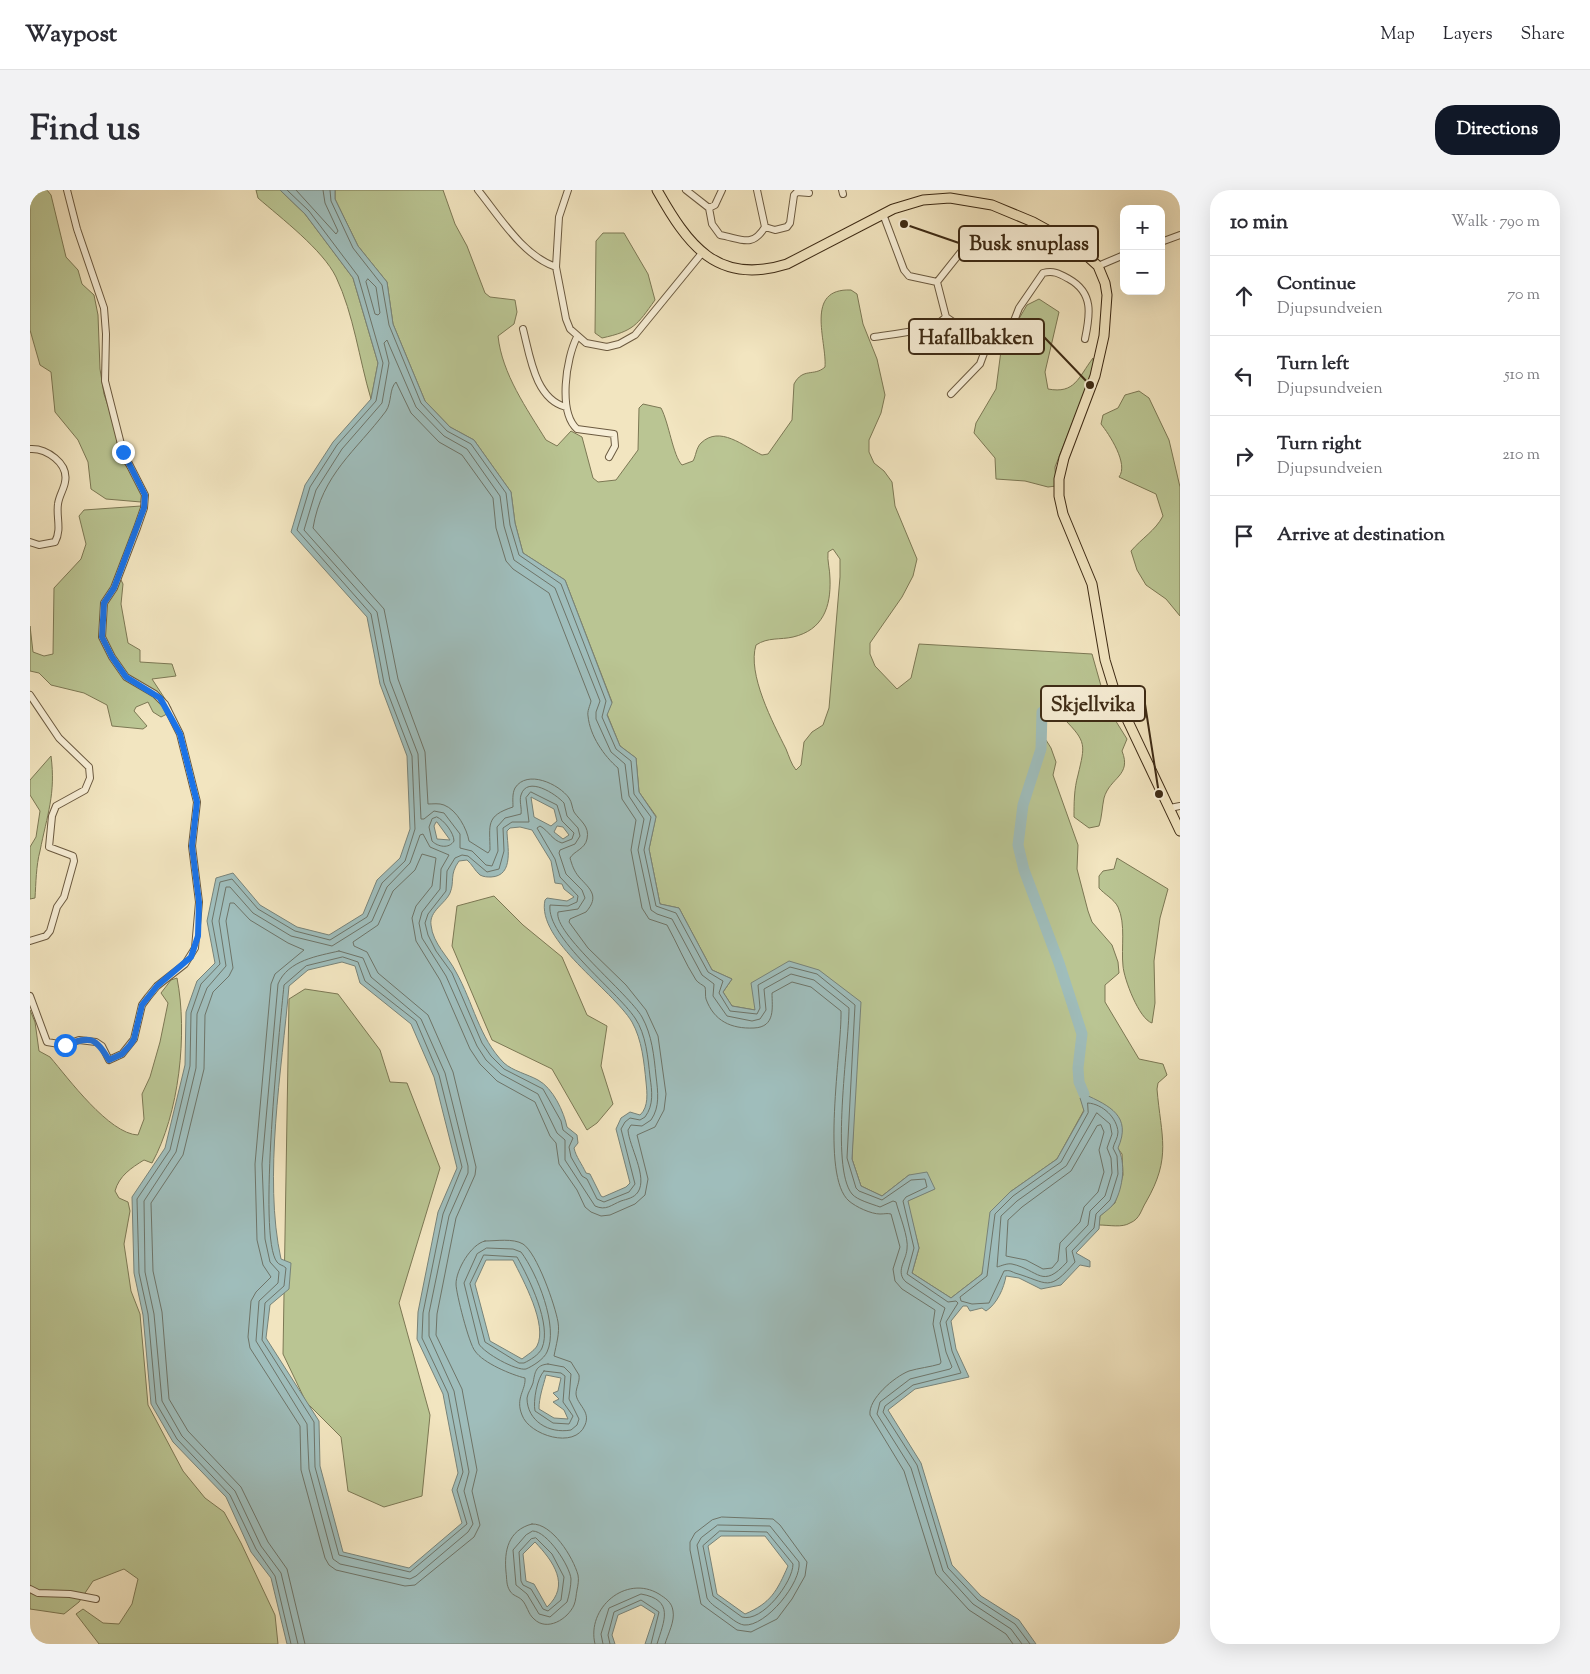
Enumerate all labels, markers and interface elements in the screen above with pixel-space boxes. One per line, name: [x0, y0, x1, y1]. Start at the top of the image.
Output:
text: Waypost: [25, 18, 117, 52]
text: Map: [1380, 22, 1415, 48]
text: Layers: [1443, 22, 1493, 48]
text: Share: [1521, 22, 1565, 48]
text: Find us: [30, 105, 140, 156]
button: Directions: [1435, 105, 1560, 155]
map controls: [1120, 205, 1165, 295]
button: +: [1120, 205, 1165, 250]
text: 10 min: [1230, 208, 1288, 238]
text: Walk · 790 m: [1451, 211, 1540, 234]
callout: Busk snuplass: [959, 226, 1098, 261]
text: Busk snuplass: [969, 231, 1089, 260]
button: −: [1120, 250, 1165, 295]
text: Continue: [1277, 271, 1356, 298]
icon: ahead: [1230, 282, 1258, 310]
text: 70 m: [1507, 284, 1540, 307]
text: Djupsundveien: [1277, 298, 1383, 321]
callout: Hafallbakken: [909, 319, 1044, 354]
text: Hafallbakken: [918, 325, 1034, 354]
text: Turn left: [1277, 351, 1349, 378]
icon: left: [1230, 362, 1258, 390]
text: 510 m: [1504, 364, 1540, 387]
text: Djupsundveien: [1277, 378, 1383, 401]
text: Turn right: [1277, 431, 1361, 458]
route end: [112, 441, 135, 464]
icon: right: [1230, 442, 1258, 470]
text: 210 m: [1502, 444, 1540, 467]
text: Djupsundveien: [1277, 458, 1383, 481]
icon: arrive: [1230, 522, 1258, 550]
text: Arrive at destination: [1277, 522, 1445, 549]
callout: Skjellvika: [1041, 686, 1145, 721]
text: Skjellvika: [1051, 692, 1136, 721]
route start: [54, 1034, 77, 1057]

